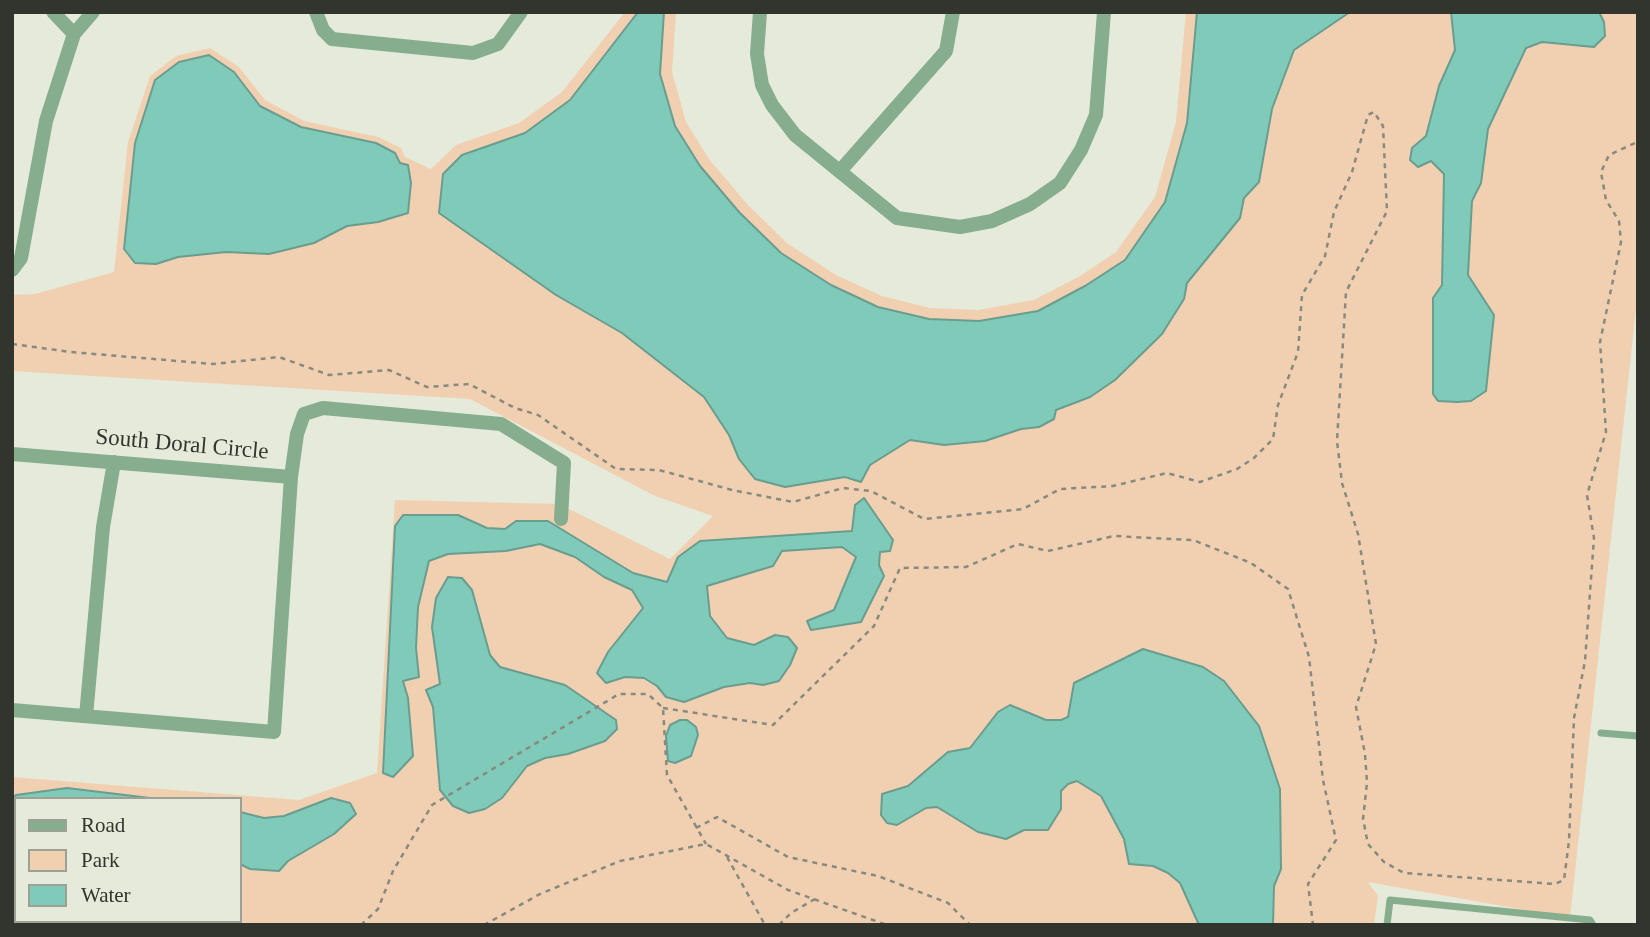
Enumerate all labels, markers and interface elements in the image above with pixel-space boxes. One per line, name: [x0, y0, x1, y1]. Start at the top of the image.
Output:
street label: South Doral Circle: [94, 424, 270, 466]
legend: [14, 797, 242, 923]
text: Road: [81, 813, 125, 837]
text: Park: [81, 848, 120, 872]
text: Water: [81, 883, 131, 907]

